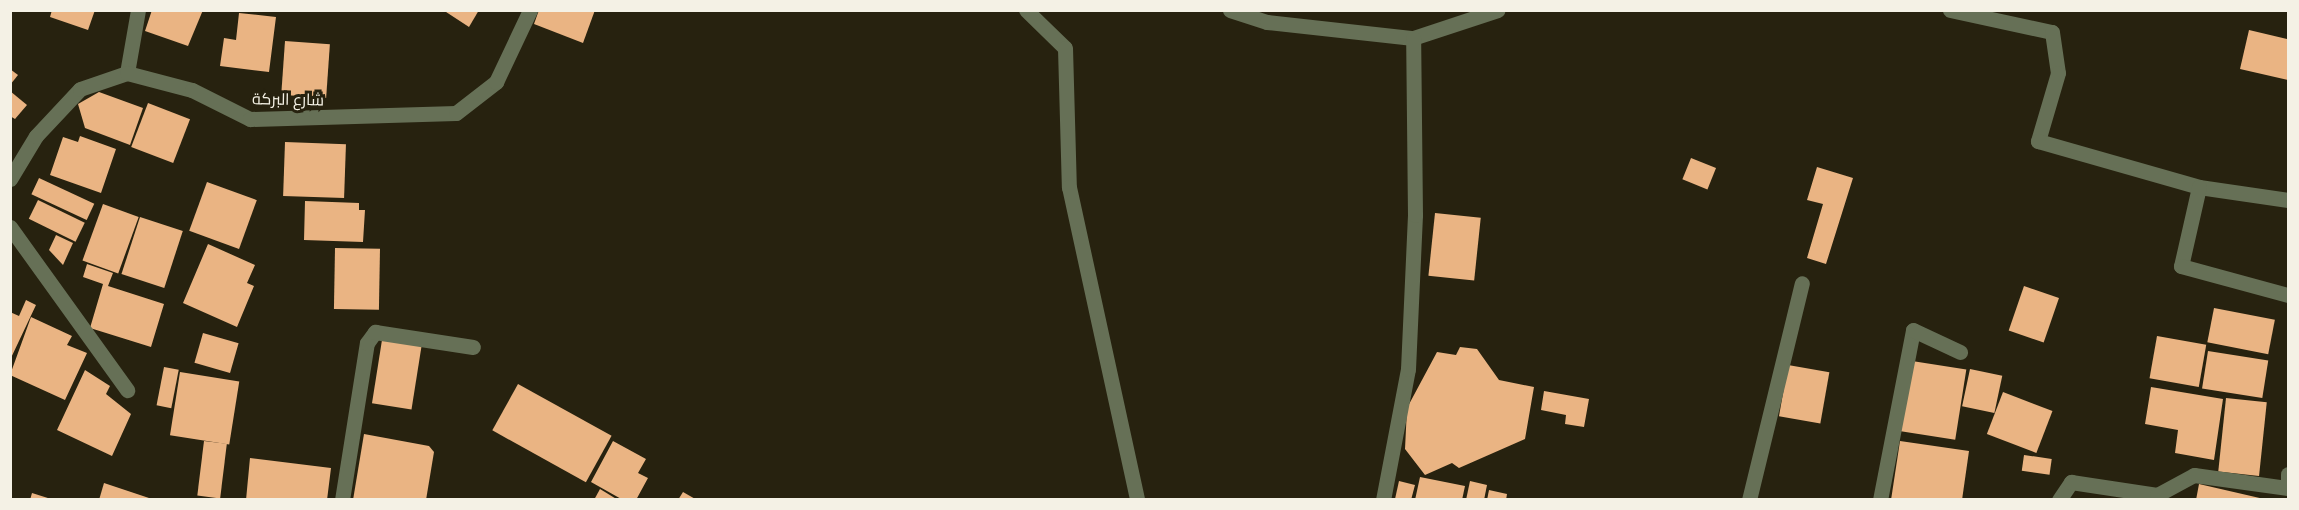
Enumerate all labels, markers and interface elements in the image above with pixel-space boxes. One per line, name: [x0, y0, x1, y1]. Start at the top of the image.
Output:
street label: شارع البركة: [252, 90, 324, 110]

